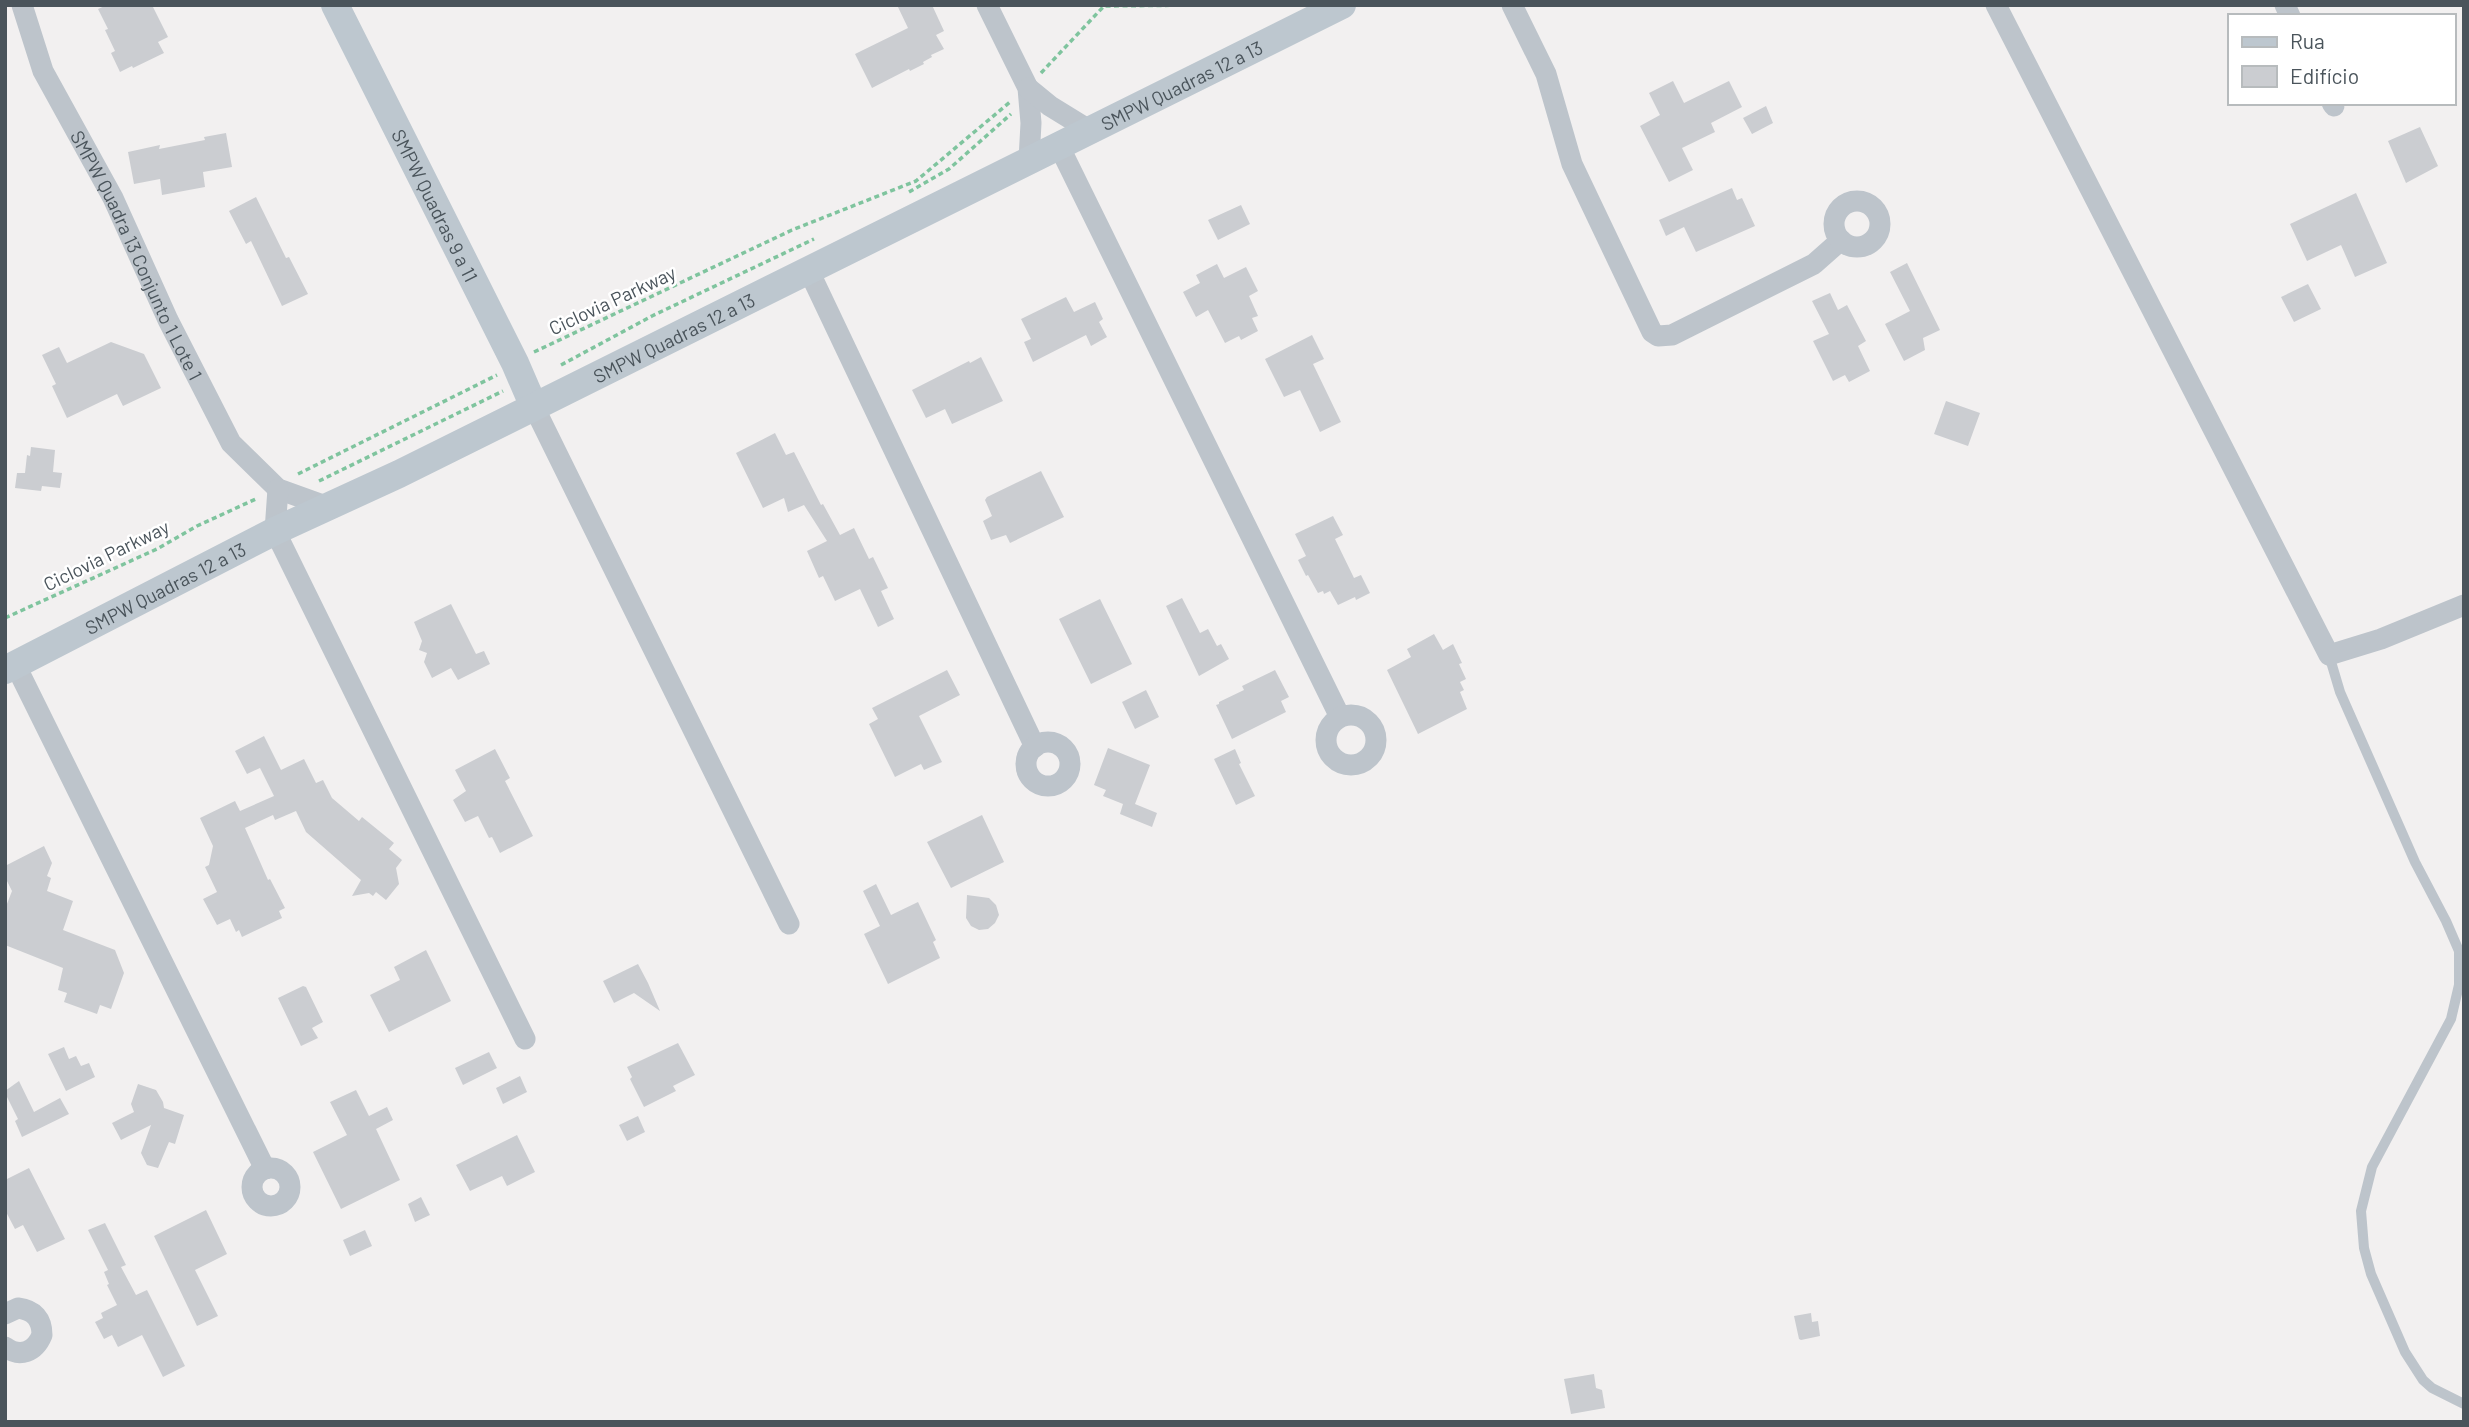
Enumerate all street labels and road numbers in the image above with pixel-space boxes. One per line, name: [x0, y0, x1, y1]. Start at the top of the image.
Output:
street label: SMPW Quadras 12 a 13: [1097, 35, 1266, 135]
street label: SMPW Quadras 9 a 11: [388, 125, 484, 285]
street label: SMPW Quadra 13 Conjunto 1 Lote 1: [66, 126, 208, 383]
street label: Ciclovia Parkway: [545, 260, 679, 339]
street label: SMPW Quadras 12 a 13: [589, 287, 758, 387]
street label: Ciclovia Parkway: [39, 514, 173, 595]
street label: SMPW Quadras 12 a 13: [81, 537, 249, 639]

